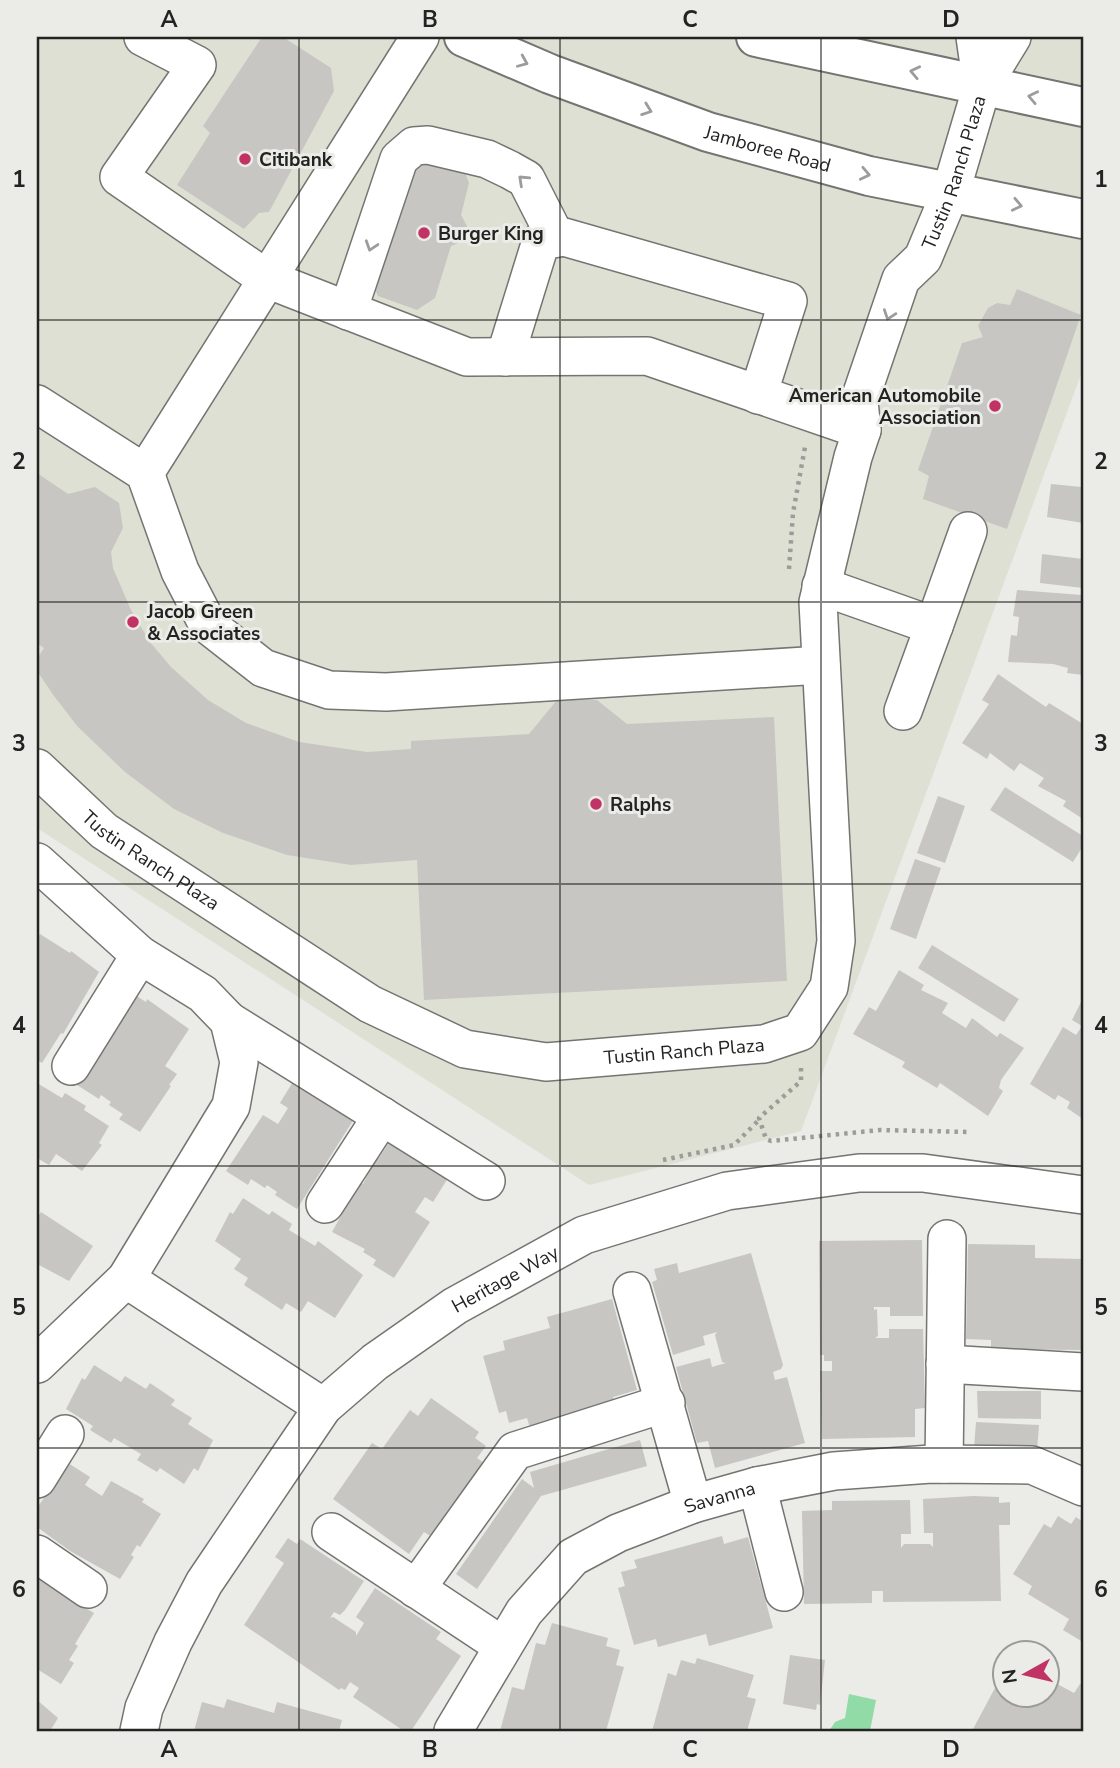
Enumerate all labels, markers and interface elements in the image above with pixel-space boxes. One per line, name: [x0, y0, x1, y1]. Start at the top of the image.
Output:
text: A: [160, 4, 178, 35]
text: B: [422, 4, 438, 35]
text: C: [682, 4, 698, 35]
text: D: [942, 4, 960, 35]
one-way arrow: [516, 54, 528, 68]
one-way arrow: [909, 65, 921, 80]
one-way arrow: [1027, 90, 1039, 105]
street label: Tustin Ranch Plaza: [916, 93, 992, 254]
one-way arrow: [640, 101, 652, 115]
street label: Jamboree Road: [700, 119, 834, 179]
place label: Citibank: [259, 147, 333, 173]
marker: Citibank: [237, 151, 253, 167]
text: 1: [12, 164, 26, 195]
text: 1: [1094, 164, 1108, 195]
one-way arrow: [858, 166, 870, 181]
one-way arrow: [518, 176, 531, 188]
one-way arrow: [1011, 197, 1023, 212]
place label: Burger King: [438, 221, 544, 247]
marker: Burger King: [416, 225, 432, 241]
one-way arrow: [365, 239, 380, 251]
one-way arrow: [883, 308, 897, 321]
place label: American Automobile Association: [789, 383, 981, 431]
marker: American Automobile Association: [987, 398, 1003, 414]
text: 2: [12, 446, 26, 477]
text: 2: [1094, 446, 1108, 477]
place label: Jacob Green & Associates: [146, 599, 260, 647]
marker: Jacob Green & Associates: [125, 614, 141, 630]
text: 3: [12, 728, 26, 759]
text: 3: [1094, 728, 1108, 759]
place label: Ralphs: [610, 792, 671, 818]
marker: Ralphs: [588, 796, 604, 812]
street label: Tustin Ranch Plaza: [76, 805, 224, 917]
text: 4: [12, 1010, 26, 1041]
text: 4: [1094, 1010, 1108, 1041]
street label: Tustin Ranch Plaza: [603, 1032, 766, 1071]
street label: Heritage Way: [447, 1239, 564, 1319]
text: 5: [12, 1292, 26, 1323]
text: 5: [1094, 1292, 1108, 1323]
street label: Savanna: [680, 1475, 758, 1520]
text: 6: [12, 1574, 26, 1605]
text: 6: [1094, 1574, 1108, 1605]
north arrow: [990, 1638, 1060, 1708]
text: N: [996, 1667, 1024, 1685]
text: A: [160, 1734, 178, 1765]
text: B: [422, 1734, 438, 1765]
text: C: [682, 1734, 698, 1765]
text: D: [942, 1734, 960, 1765]

